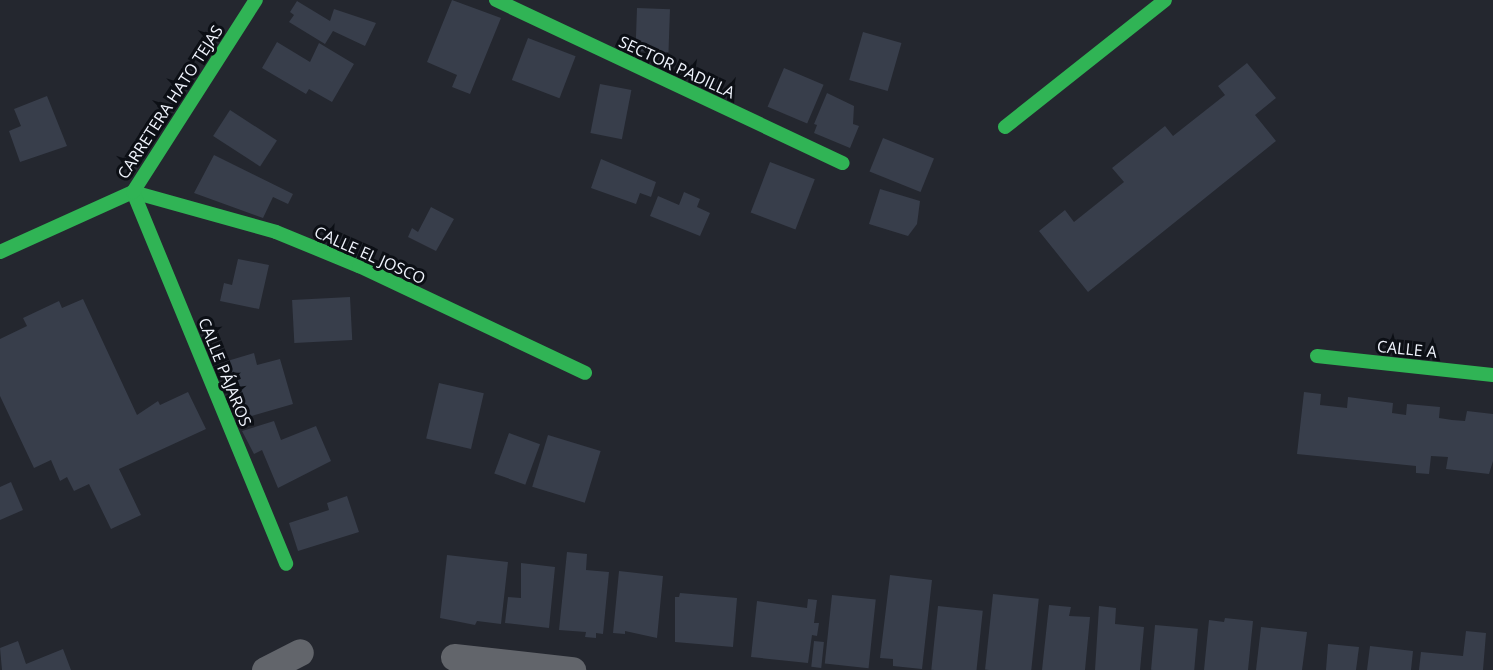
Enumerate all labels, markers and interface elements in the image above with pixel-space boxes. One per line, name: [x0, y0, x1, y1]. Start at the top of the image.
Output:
street label: CARRETERA HATO TEJAS: [113, 22, 227, 182]
street label: SECTOR PADILLA: [616, 32, 738, 102]
street label: CALLE EL JOSCO: [312, 222, 428, 288]
street label: CALLE PÁJAROS: [195, 315, 255, 429]
street label: CALLE A: [1376, 336, 1438, 362]

